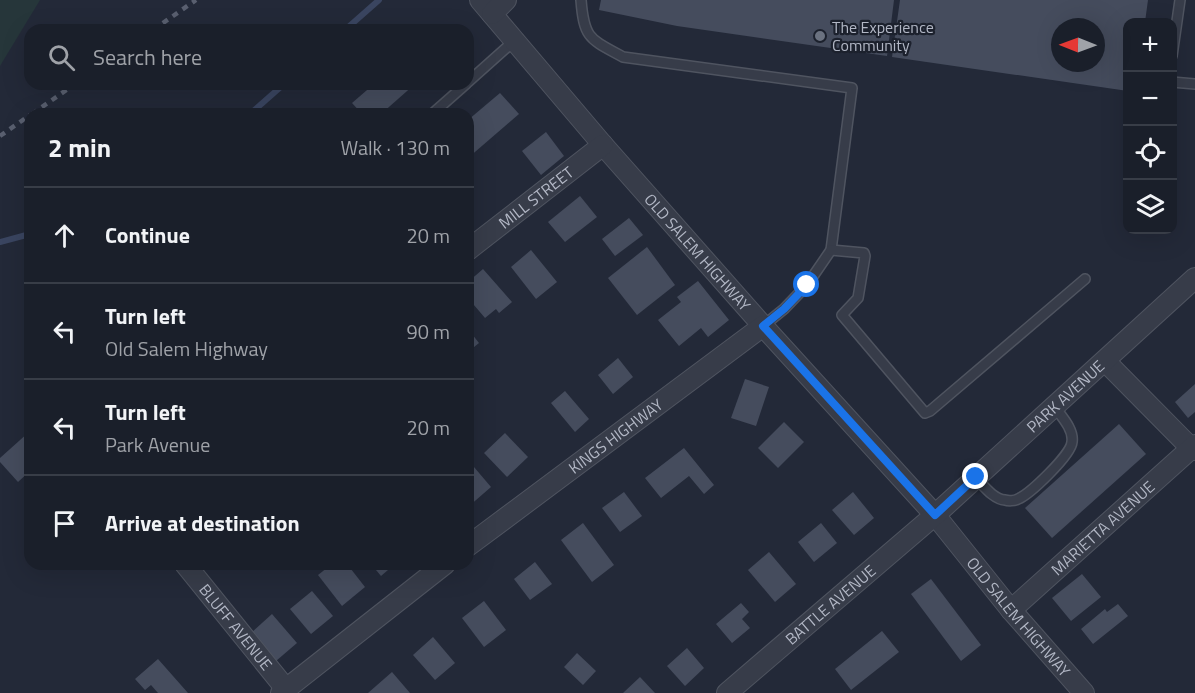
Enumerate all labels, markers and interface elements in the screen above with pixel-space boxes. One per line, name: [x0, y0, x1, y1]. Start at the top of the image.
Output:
place label: The Experience Community: [832, 15, 934, 57]
north arrow: [1051, 18, 1105, 72]
map controls: [1123, 18, 1177, 234]
button: +: [1123, 18, 1177, 72]
search box: [24, 24, 474, 90]
marker: The Experience Community: [813, 29, 827, 43]
text: Search here: [93, 40, 202, 74]
icon: search: [45, 41, 78, 74]
button: −: [1123, 72, 1177, 126]
button: locate: [1123, 126, 1177, 180]
text: 2 min: [48, 128, 111, 167]
text: Walk · 130 m: [341, 132, 450, 163]
street label: MILL STREET: [493, 160, 579, 234]
button: layers: [1123, 180, 1177, 234]
street label: OLD SALEM HIGHWAY: [639, 188, 757, 317]
text: Continue: [105, 218, 190, 252]
icon: ahead: [48, 219, 81, 252]
text: 20 m: [406, 220, 450, 251]
route start: [793, 271, 819, 297]
text: Turn left: [105, 299, 186, 333]
icon: left: [48, 315, 81, 348]
text: 90 m: [406, 316, 450, 347]
text: Old Salem Highway: [105, 333, 268, 364]
street label: PARK AVENUE: [1021, 354, 1110, 438]
street label: KINGS HIGHWAY: [563, 392, 668, 479]
text: Turn left: [105, 395, 186, 429]
icon: left: [48, 411, 81, 444]
text: 20 m: [406, 412, 450, 443]
text: Park Avenue: [105, 429, 210, 460]
route end: [962, 463, 988, 489]
street label: MARIETTA AVENUE: [1045, 475, 1160, 581]
text: Arrive at destination: [105, 506, 300, 540]
icon: arrive: [48, 507, 81, 540]
street label: OLD SALEM HIGHWAY: [961, 552, 1077, 682]
street label: BATTLE AVENUE: [780, 559, 881, 650]
street label: BLUFF AVENUE: [193, 579, 278, 676]

